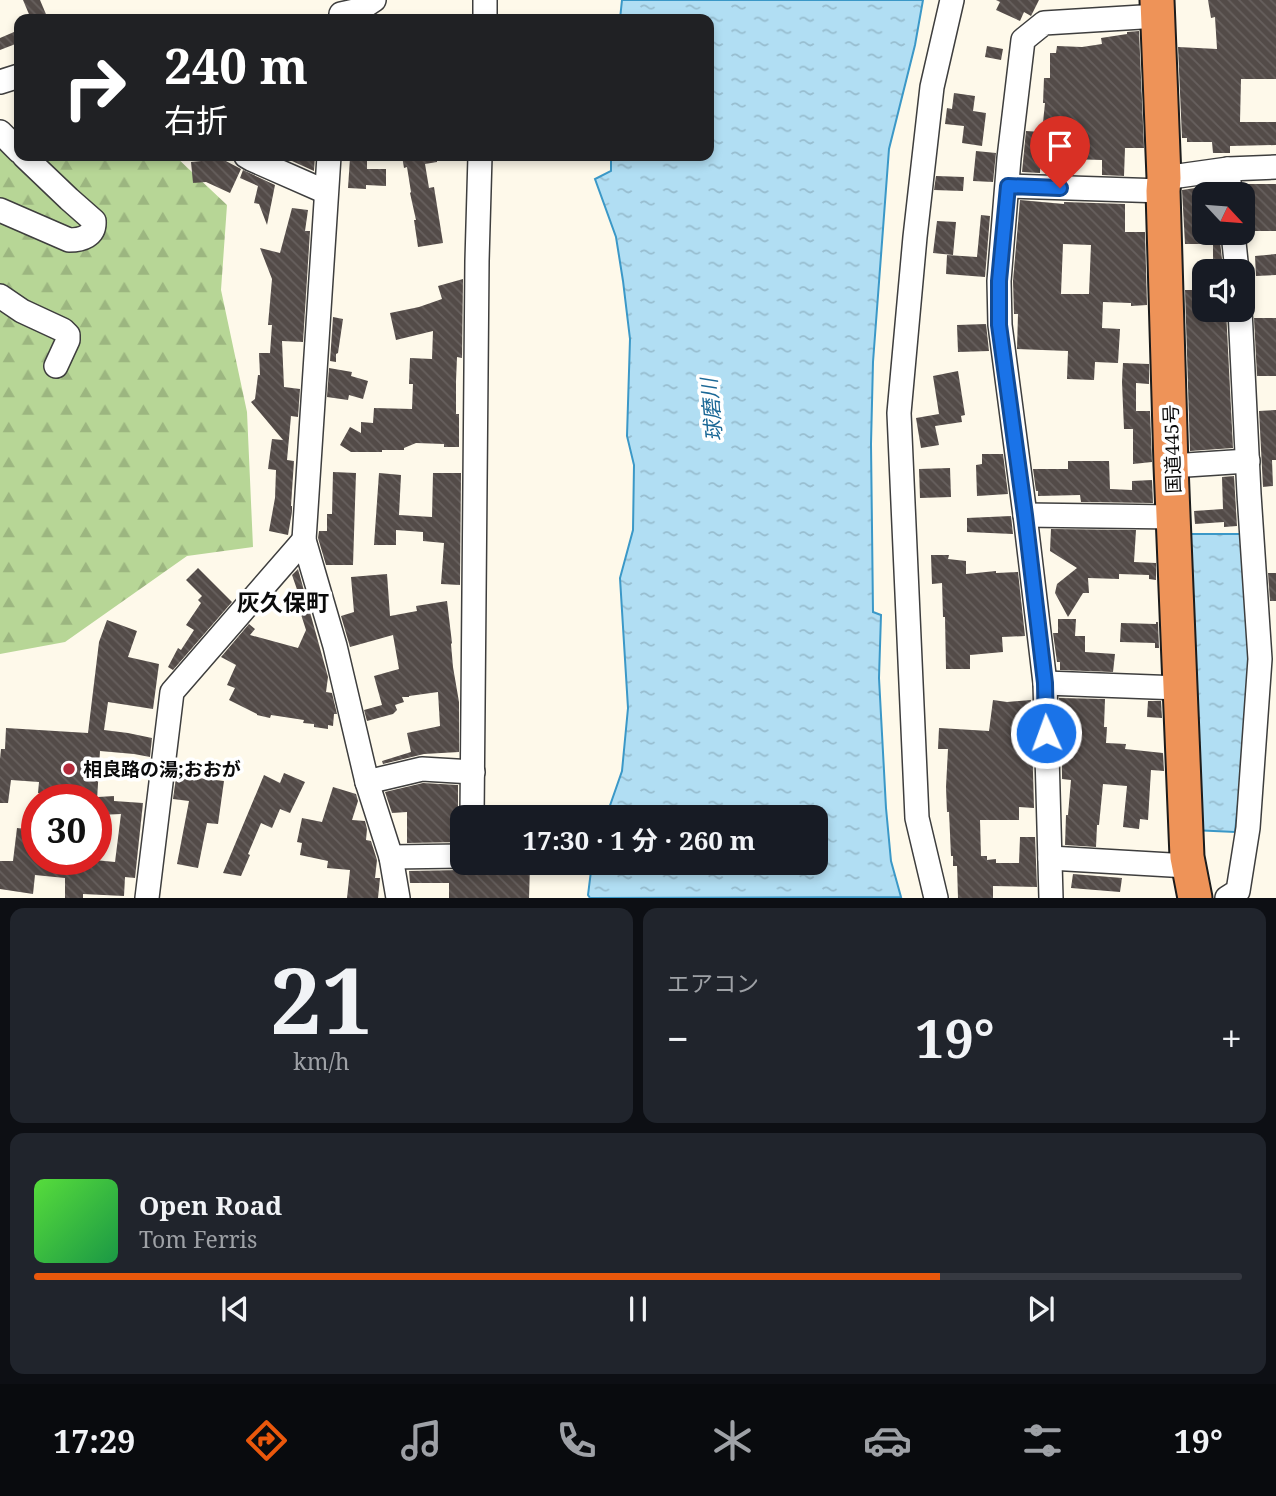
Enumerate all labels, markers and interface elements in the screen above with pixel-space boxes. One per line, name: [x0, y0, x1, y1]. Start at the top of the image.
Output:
text: 240 m: [164, 32, 308, 98]
icon: right: [49, 42, 140, 133]
text: 右折: [164, 98, 228, 141]
pin: [1030, 116, 1090, 188]
icon: arrive: [1041, 127, 1079, 165]
north arrow: [1192, 182, 1255, 245]
map controls: [1192, 182, 1255, 322]
button: sound: [1192, 259, 1255, 322]
water label: 球磨川: [694, 375, 728, 443]
street label: 国道445号: [1157, 404, 1187, 494]
district label: 灰久保町: [237, 586, 329, 618]
position arrow: [1009, 696, 1083, 770]
place label: 相良路の湯;おおが: [83, 756, 241, 782]
marker: 相良路の湯;おおが: [61, 761, 77, 777]
speed limit sign: 30: [21, 784, 112, 875]
text: 17:30 · 1 分 · 260 m: [523, 822, 755, 858]
text: 21: [270, 937, 373, 1061]
text: エアコン: [667, 967, 759, 999]
text: 19°: [915, 1002, 995, 1073]
text: −: [667, 1012, 689, 1064]
text: +: [1221, 1012, 1242, 1064]
text: km/h: [293, 1045, 350, 1077]
text: Open Road: [139, 1187, 282, 1223]
text: Tom Ferris: [139, 1223, 257, 1255]
icon: previous: [216, 1290, 254, 1328]
icon: pause: [619, 1290, 657, 1328]
icon: next: [1022, 1290, 1060, 1328]
icon: directions: [242, 1416, 291, 1465]
icon: music: [397, 1416, 446, 1465]
icon: phone: [552, 1416, 601, 1465]
icon: climate: [708, 1416, 757, 1465]
icon: car: [863, 1416, 912, 1465]
icon: filters: [1018, 1416, 1067, 1465]
text: 17:29: [53, 1419, 135, 1462]
text: 19°: [1174, 1419, 1223, 1462]

